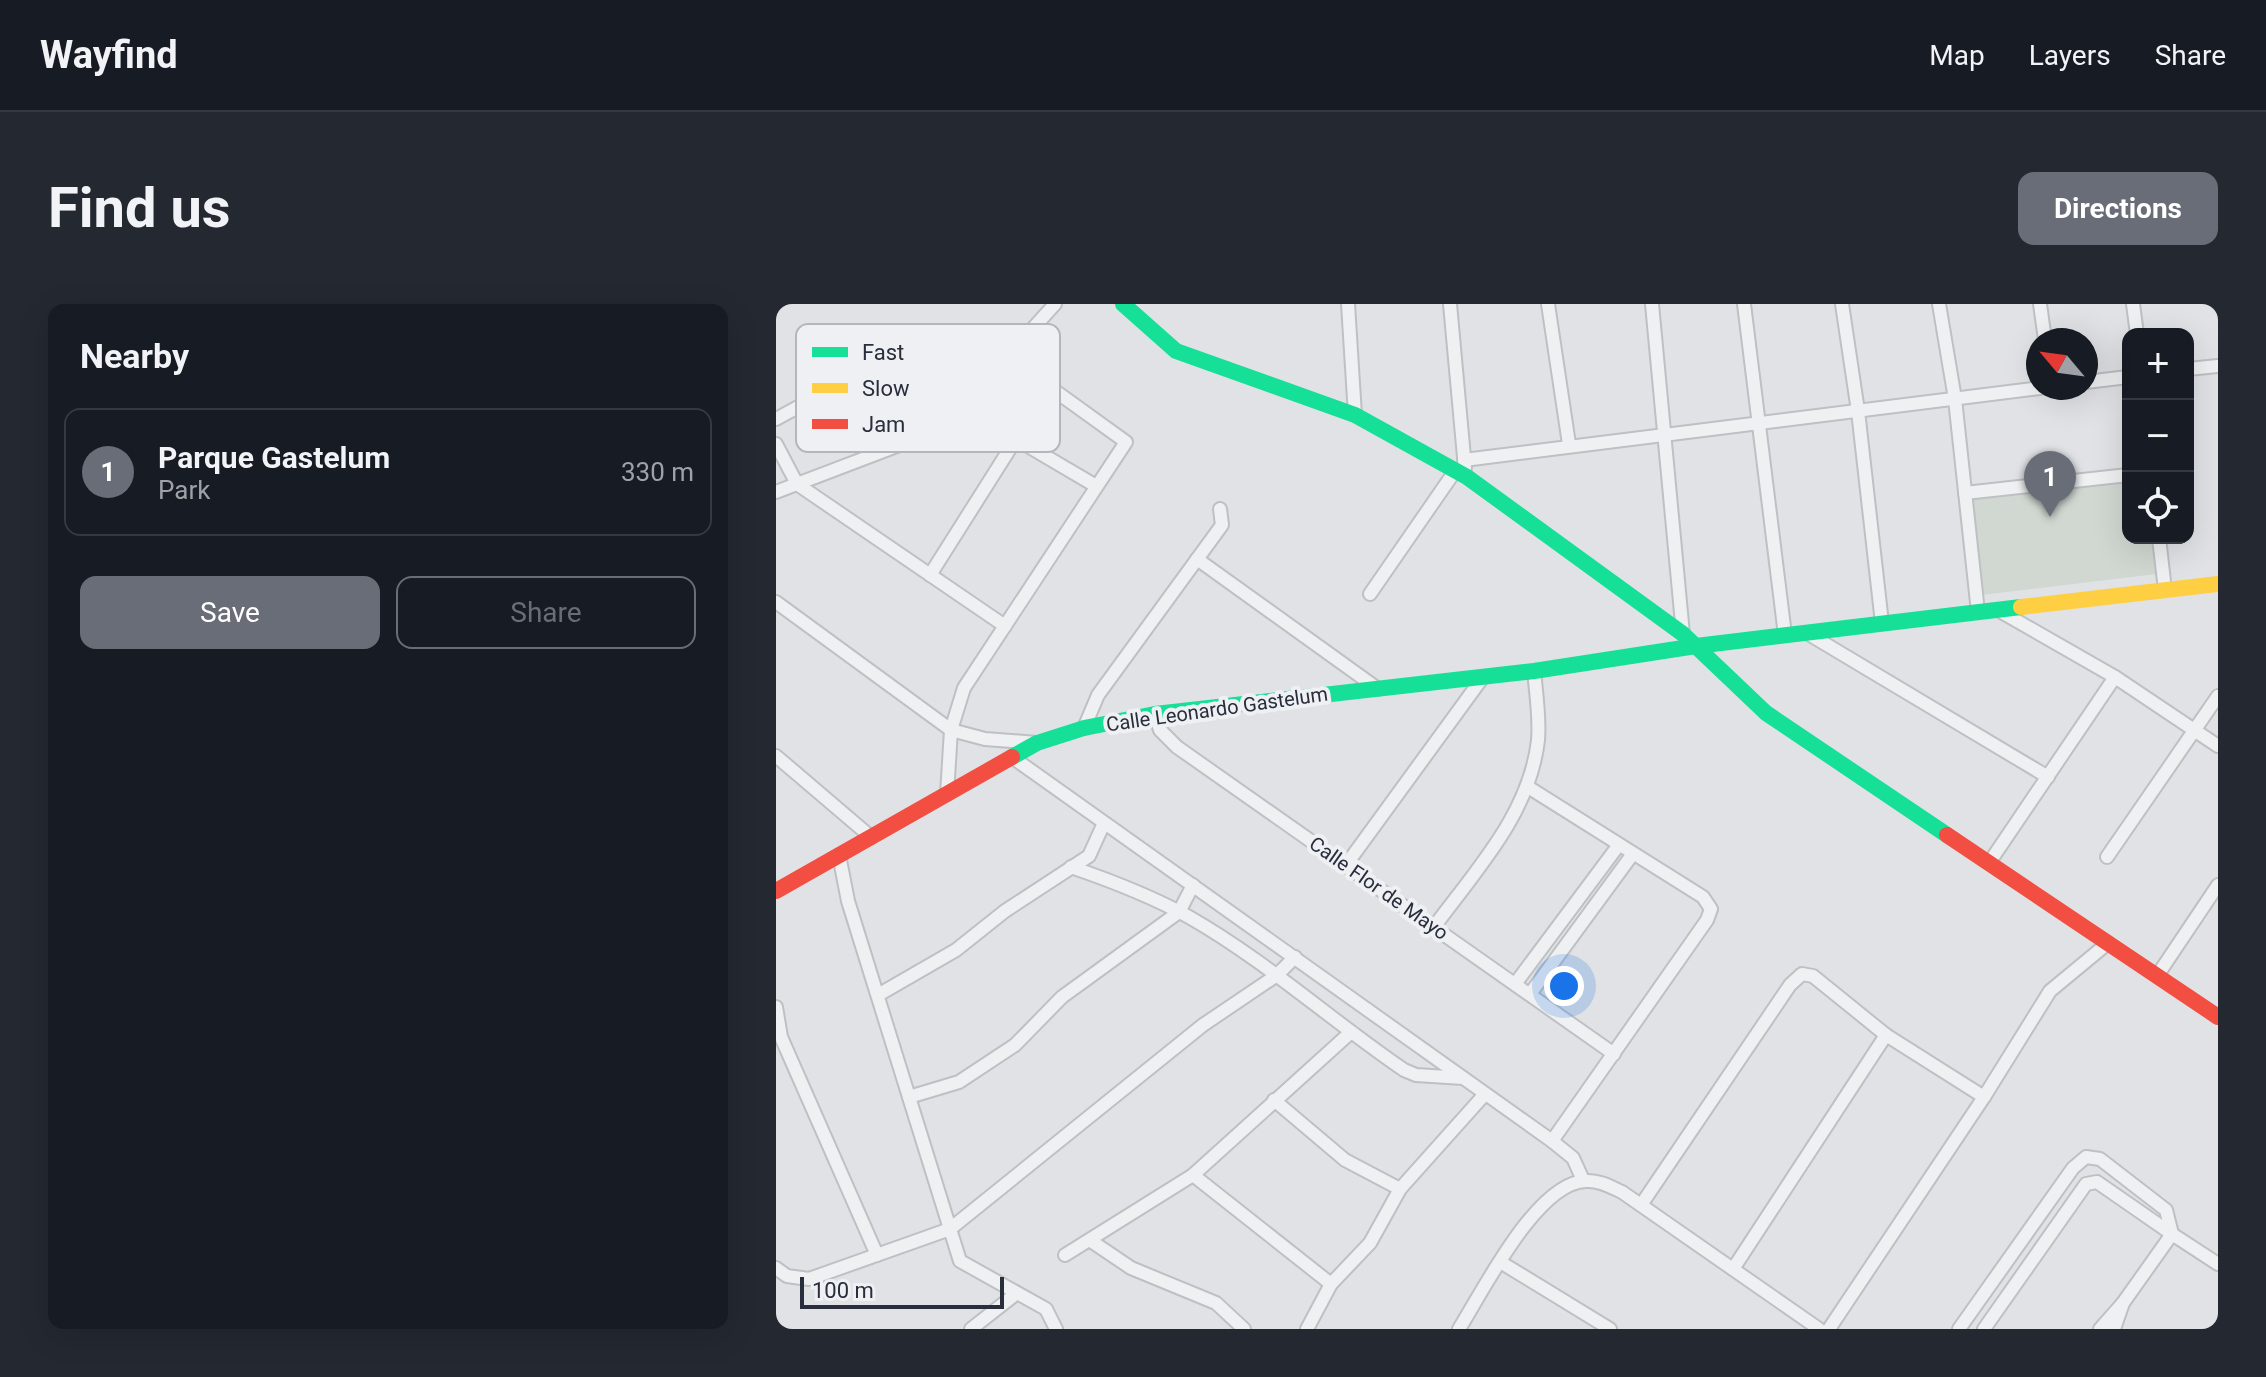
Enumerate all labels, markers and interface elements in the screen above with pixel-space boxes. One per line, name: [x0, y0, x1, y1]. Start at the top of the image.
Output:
text: Wayfind: [40, 33, 178, 77]
text: Map: [1929, 39, 1985, 72]
text: Layers: [2029, 39, 2111, 72]
text: Share: [2155, 39, 2226, 72]
button: Directions: [2018, 172, 2218, 245]
text: Find us: [48, 175, 231, 241]
legend: [796, 324, 1060, 452]
north arrow: [2026, 328, 2098, 400]
map controls: [2122, 328, 2194, 544]
button: +: [2122, 328, 2194, 400]
text: Nearby: [80, 336, 189, 376]
text: Fast: [862, 340, 904, 365]
text: Slow: [862, 376, 910, 401]
button: −: [2122, 400, 2194, 472]
text: Jam: [862, 412, 905, 437]
text: Parque Gastelum: [158, 440, 390, 475]
pin: 1: [2024, 451, 2076, 517]
text: 1: [101, 457, 115, 487]
text: 330 m: [621, 457, 694, 487]
button: locate: [2122, 472, 2194, 544]
text: Park: [158, 475, 210, 505]
button: Save: [80, 576, 380, 649]
button: Share: [396, 576, 696, 649]
street label: Calle Leonardo Gastelum: [1105, 682, 1329, 736]
street label: Calle Flor de Mayo: [1305, 831, 1453, 945]
your location: [1544, 966, 1584, 1006]
scale bar: [800, 1273, 1004, 1309]
text: 100 m: [812, 1278, 874, 1303]

